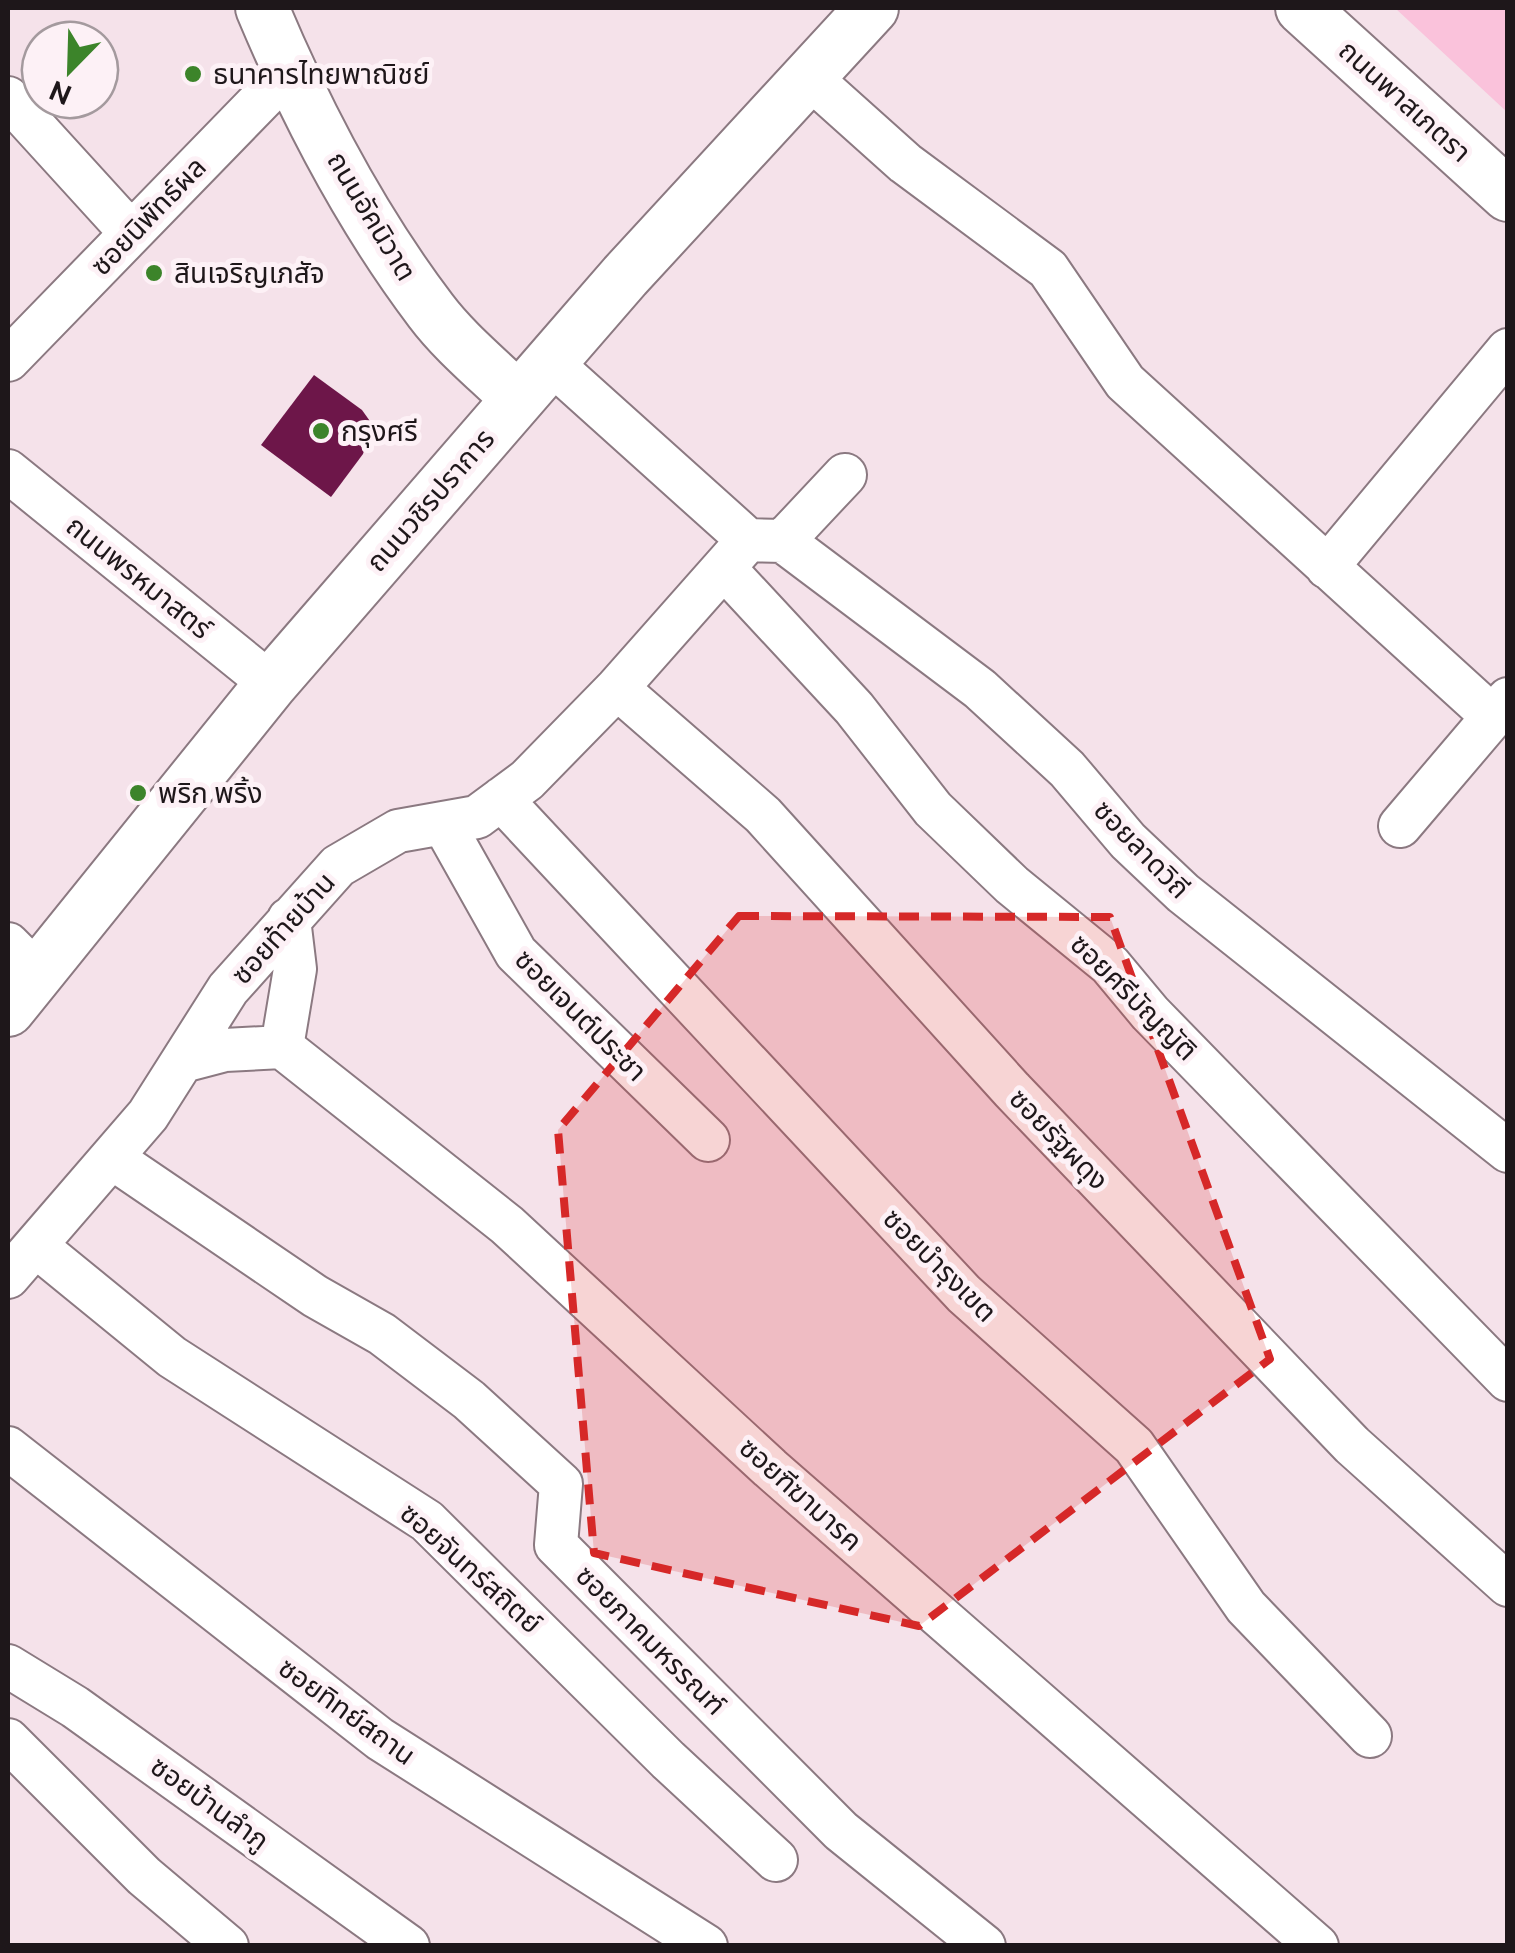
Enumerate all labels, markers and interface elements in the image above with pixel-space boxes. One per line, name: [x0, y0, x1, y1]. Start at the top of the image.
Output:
north arrow: [20, 20, 120, 120]
street label: ถนนพาสเภตรา: [1333, 34, 1477, 168]
place label: ธนาคารไทยพาณิชย์: [213, 58, 430, 89]
marker: ธนาคารไทยพาณิชย์: [182, 63, 204, 85]
text: N: [44, 75, 76, 112]
street label: ถนนอัคนิวาต: [322, 146, 423, 286]
street label: ซอยนิพัทธ์ผล: [84, 150, 211, 281]
place label: สินเจริญเภสัจ: [174, 257, 325, 288]
marker: สินเจริญเภสัจ: [143, 262, 165, 284]
place label: กรุงศรี: [341, 415, 418, 448]
marker: กรุงศรี: [310, 420, 332, 442]
street label: ถนนวชิรปราการ: [360, 422, 500, 577]
street label: ถนนพรหมาสตร์: [61, 509, 219, 645]
place label: พริก พริ้ง: [158, 776, 263, 808]
marker: พริก พริ้ง: [127, 782, 149, 804]
street label: ซอยลาดวิถี: [1088, 793, 1196, 904]
street label: ซอยท้ายบ้าน: [225, 866, 341, 990]
street label: ซอยศรีบัญญัติ: [1065, 927, 1204, 1066]
street label: ซอยเจนต์ประชา: [509, 943, 653, 1087]
street label: ซอยรัฐผดุง: [1002, 1082, 1115, 1197]
street label: ซอยบำรุงเขต: [876, 1202, 1003, 1329]
street label: ซอยฑีฆามารค: [734, 1431, 869, 1556]
street label: ซอยจันทร์สถิตย์: [395, 1496, 548, 1639]
street label: ซอยภาคมหรรณฑ์: [571, 1559, 732, 1720]
street label: ซอยทิทย์สถาน: [273, 1651, 421, 1770]
street label: ซอยบ้านลำภู: [144, 1750, 275, 1858]

